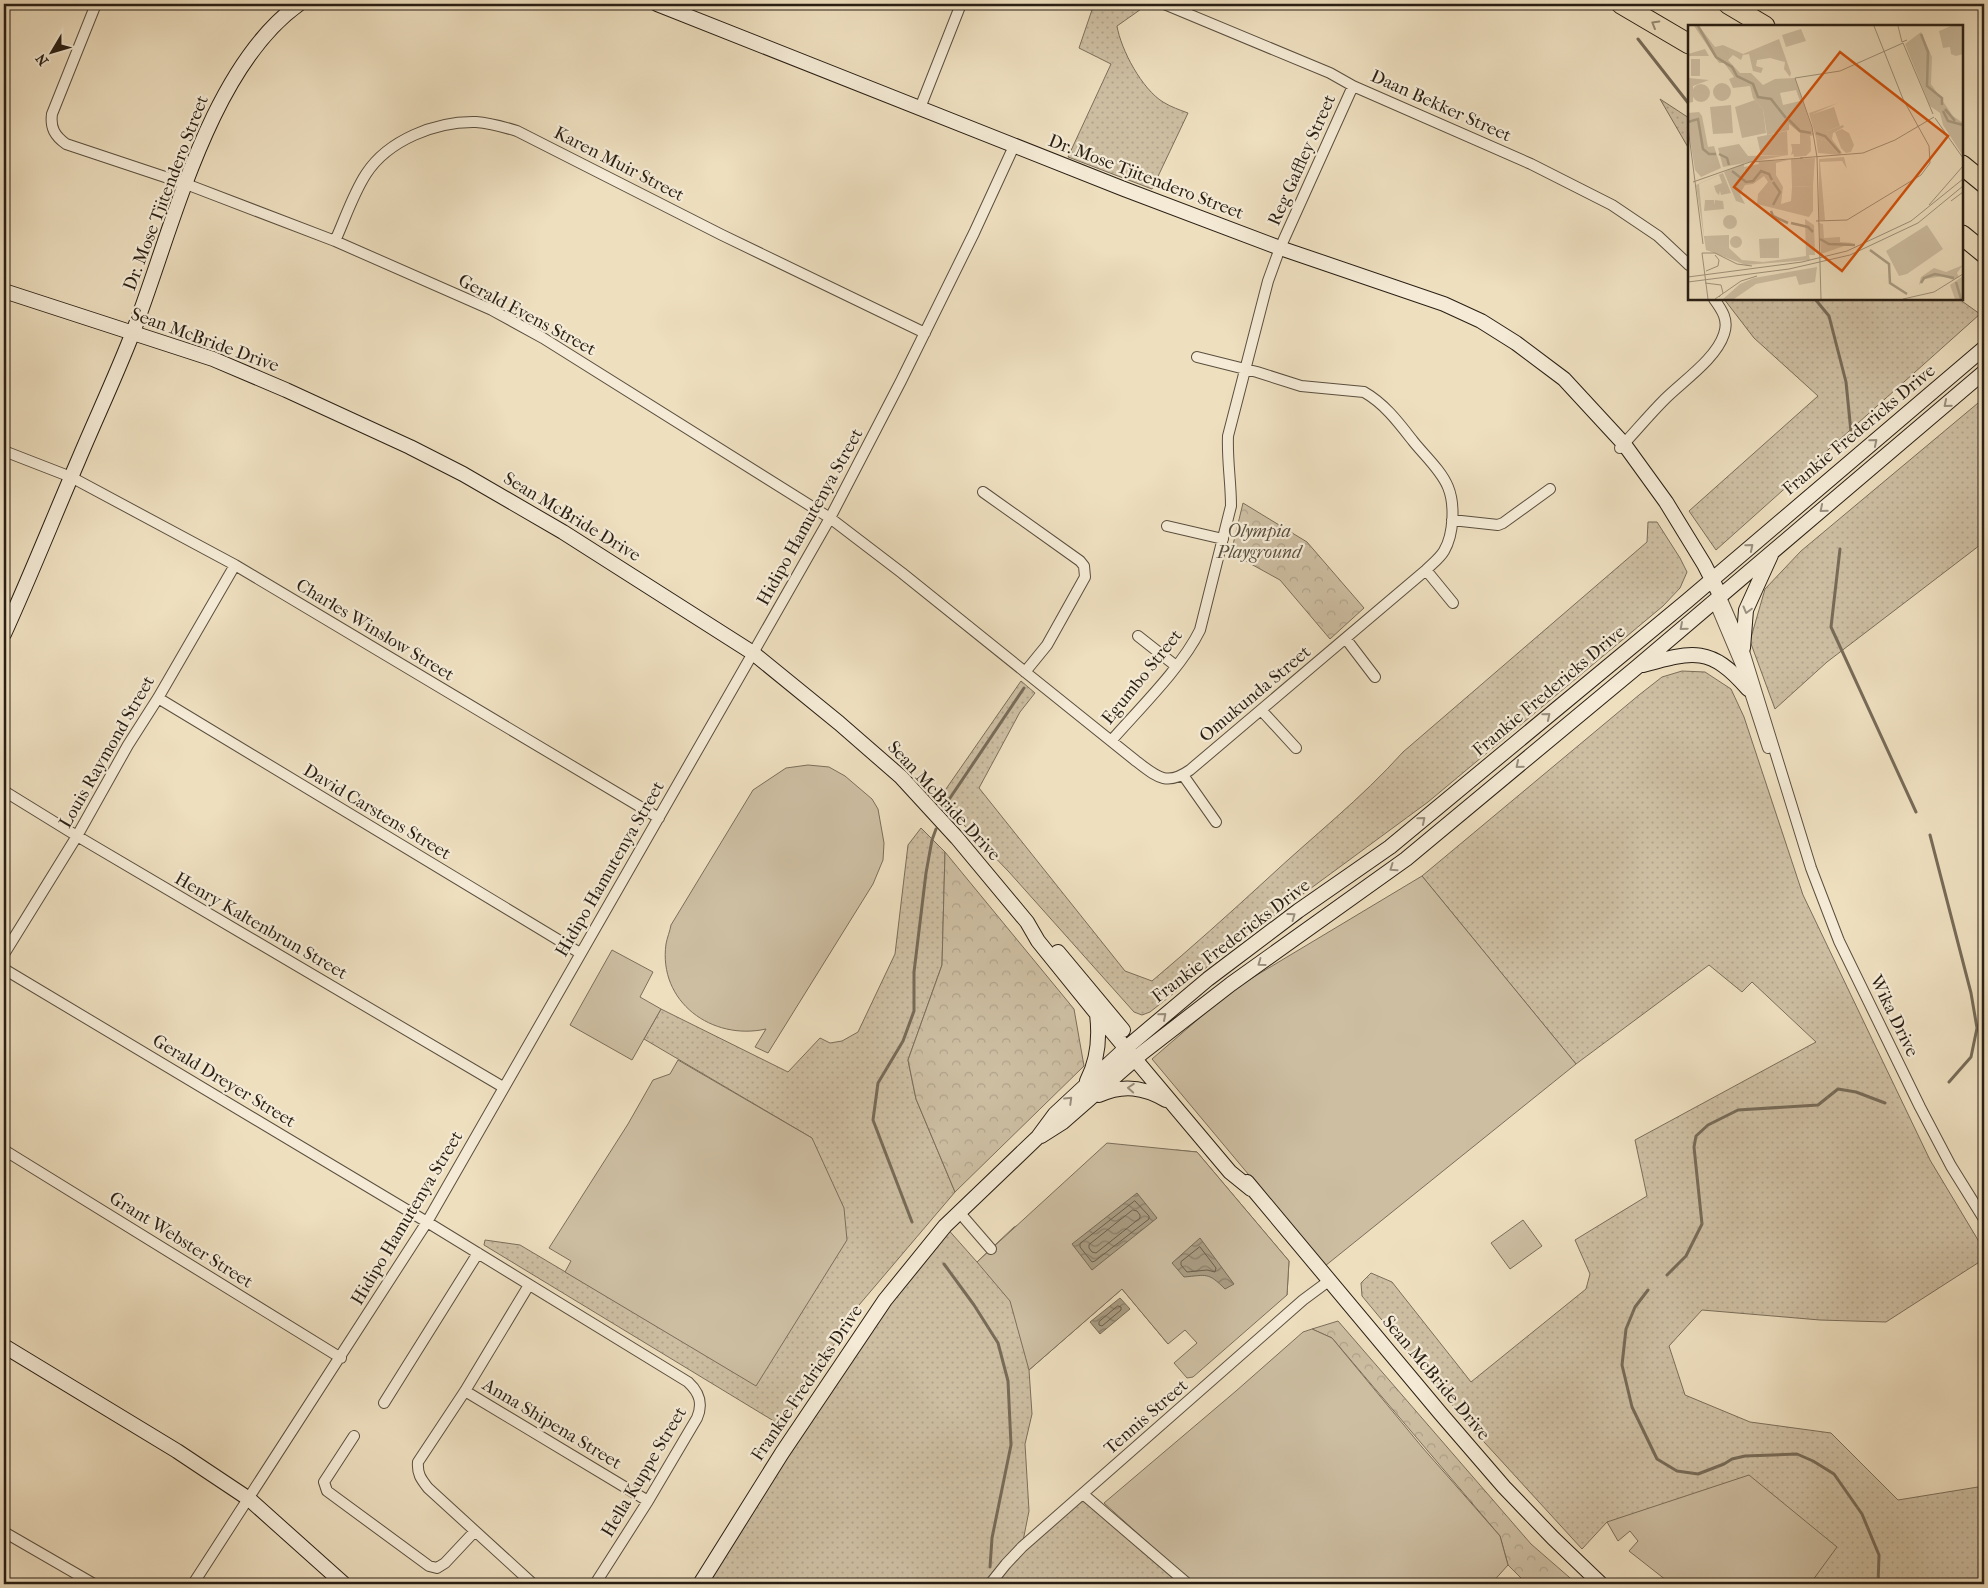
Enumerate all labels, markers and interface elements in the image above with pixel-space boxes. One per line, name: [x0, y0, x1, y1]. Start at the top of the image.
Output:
one-way arrow: [1651, 20, 1660, 30]
inset map: [1688, 25, 1963, 300]
north arrow: [28, 28, 78, 78]
text: N: [32, 50, 52, 69]
street label: Daan Bekker Street: [1368, 66, 1515, 147]
street label: Reg Gaffley Street: [1264, 91, 1341, 229]
street label: Dr. Mose Tjitendero Street: [119, 92, 213, 294]
street label: Karen Muir Street: [550, 122, 688, 206]
street label: Dr. Mose Tjitendero Street: [1045, 130, 1247, 224]
street label: Gerald Evens Street: [455, 270, 600, 360]
street label: Sean McBride Drive: [128, 303, 282, 377]
street label: Frankie Fredericks Drive: [1779, 360, 1940, 500]
one-way arrow: [1944, 398, 1953, 406]
street label: Hidipo Hamutenya Street: [753, 424, 868, 609]
one-way arrow: [1868, 439, 1877, 448]
street label: Sean McBride Drive: [500, 468, 644, 566]
one-way arrow: [1820, 503, 1829, 511]
park label: Olympia Playground: [1216, 521, 1304, 563]
one-way arrow: [1744, 545, 1753, 553]
street label: Charles Winslow Street: [292, 574, 458, 686]
one-way arrow: [1742, 606, 1753, 615]
street label: Frankie Fredericks Drive: [1469, 621, 1630, 761]
one-way arrow: [1680, 622, 1689, 631]
street label: Egumbo Street: [1097, 625, 1187, 729]
street label: Omukunda Street: [1195, 641, 1315, 747]
street label: Louis Raymond Street: [55, 672, 159, 832]
one-way arrow: [1542, 713, 1551, 722]
street label: Sean McBride Drive: [883, 737, 1005, 865]
street label: David Carstens Street: [300, 760, 455, 865]
one-way arrow: [1515, 760, 1524, 769]
street label: Hidipo Hamutenya Street: [551, 777, 669, 960]
one-way arrow: [1417, 817, 1426, 826]
one-way arrow: [1389, 862, 1399, 871]
street label: Henry Kaltenbrun Street: [171, 868, 351, 984]
street label: Frankie Fredericks Drive: [1148, 875, 1314, 1007]
one-way arrow: [1286, 913, 1295, 923]
one-way arrow: [1257, 957, 1267, 966]
street label: Wika Drive: [1865, 971, 1923, 1060]
one-way arrow: [1158, 1013, 1167, 1022]
street label: Gerald Dreyer Street: [149, 1030, 300, 1132]
one-way arrow: [1126, 1083, 1134, 1094]
one-way arrow: [1063, 1097, 1072, 1106]
street label: Hidipo Hamutenya Street: [347, 1127, 468, 1309]
street label: Grant Webster Street: [105, 1187, 257, 1293]
street label: Frankie Fredricks Drive: [747, 1301, 867, 1465]
street label: Sean McBride Drive: [1378, 1311, 1494, 1445]
street label: Anna Shipena Street: [478, 1374, 626, 1474]
street label: Tennis Street: [1100, 1375, 1192, 1459]
street label: Hella Kuppe Street: [597, 1403, 691, 1541]

